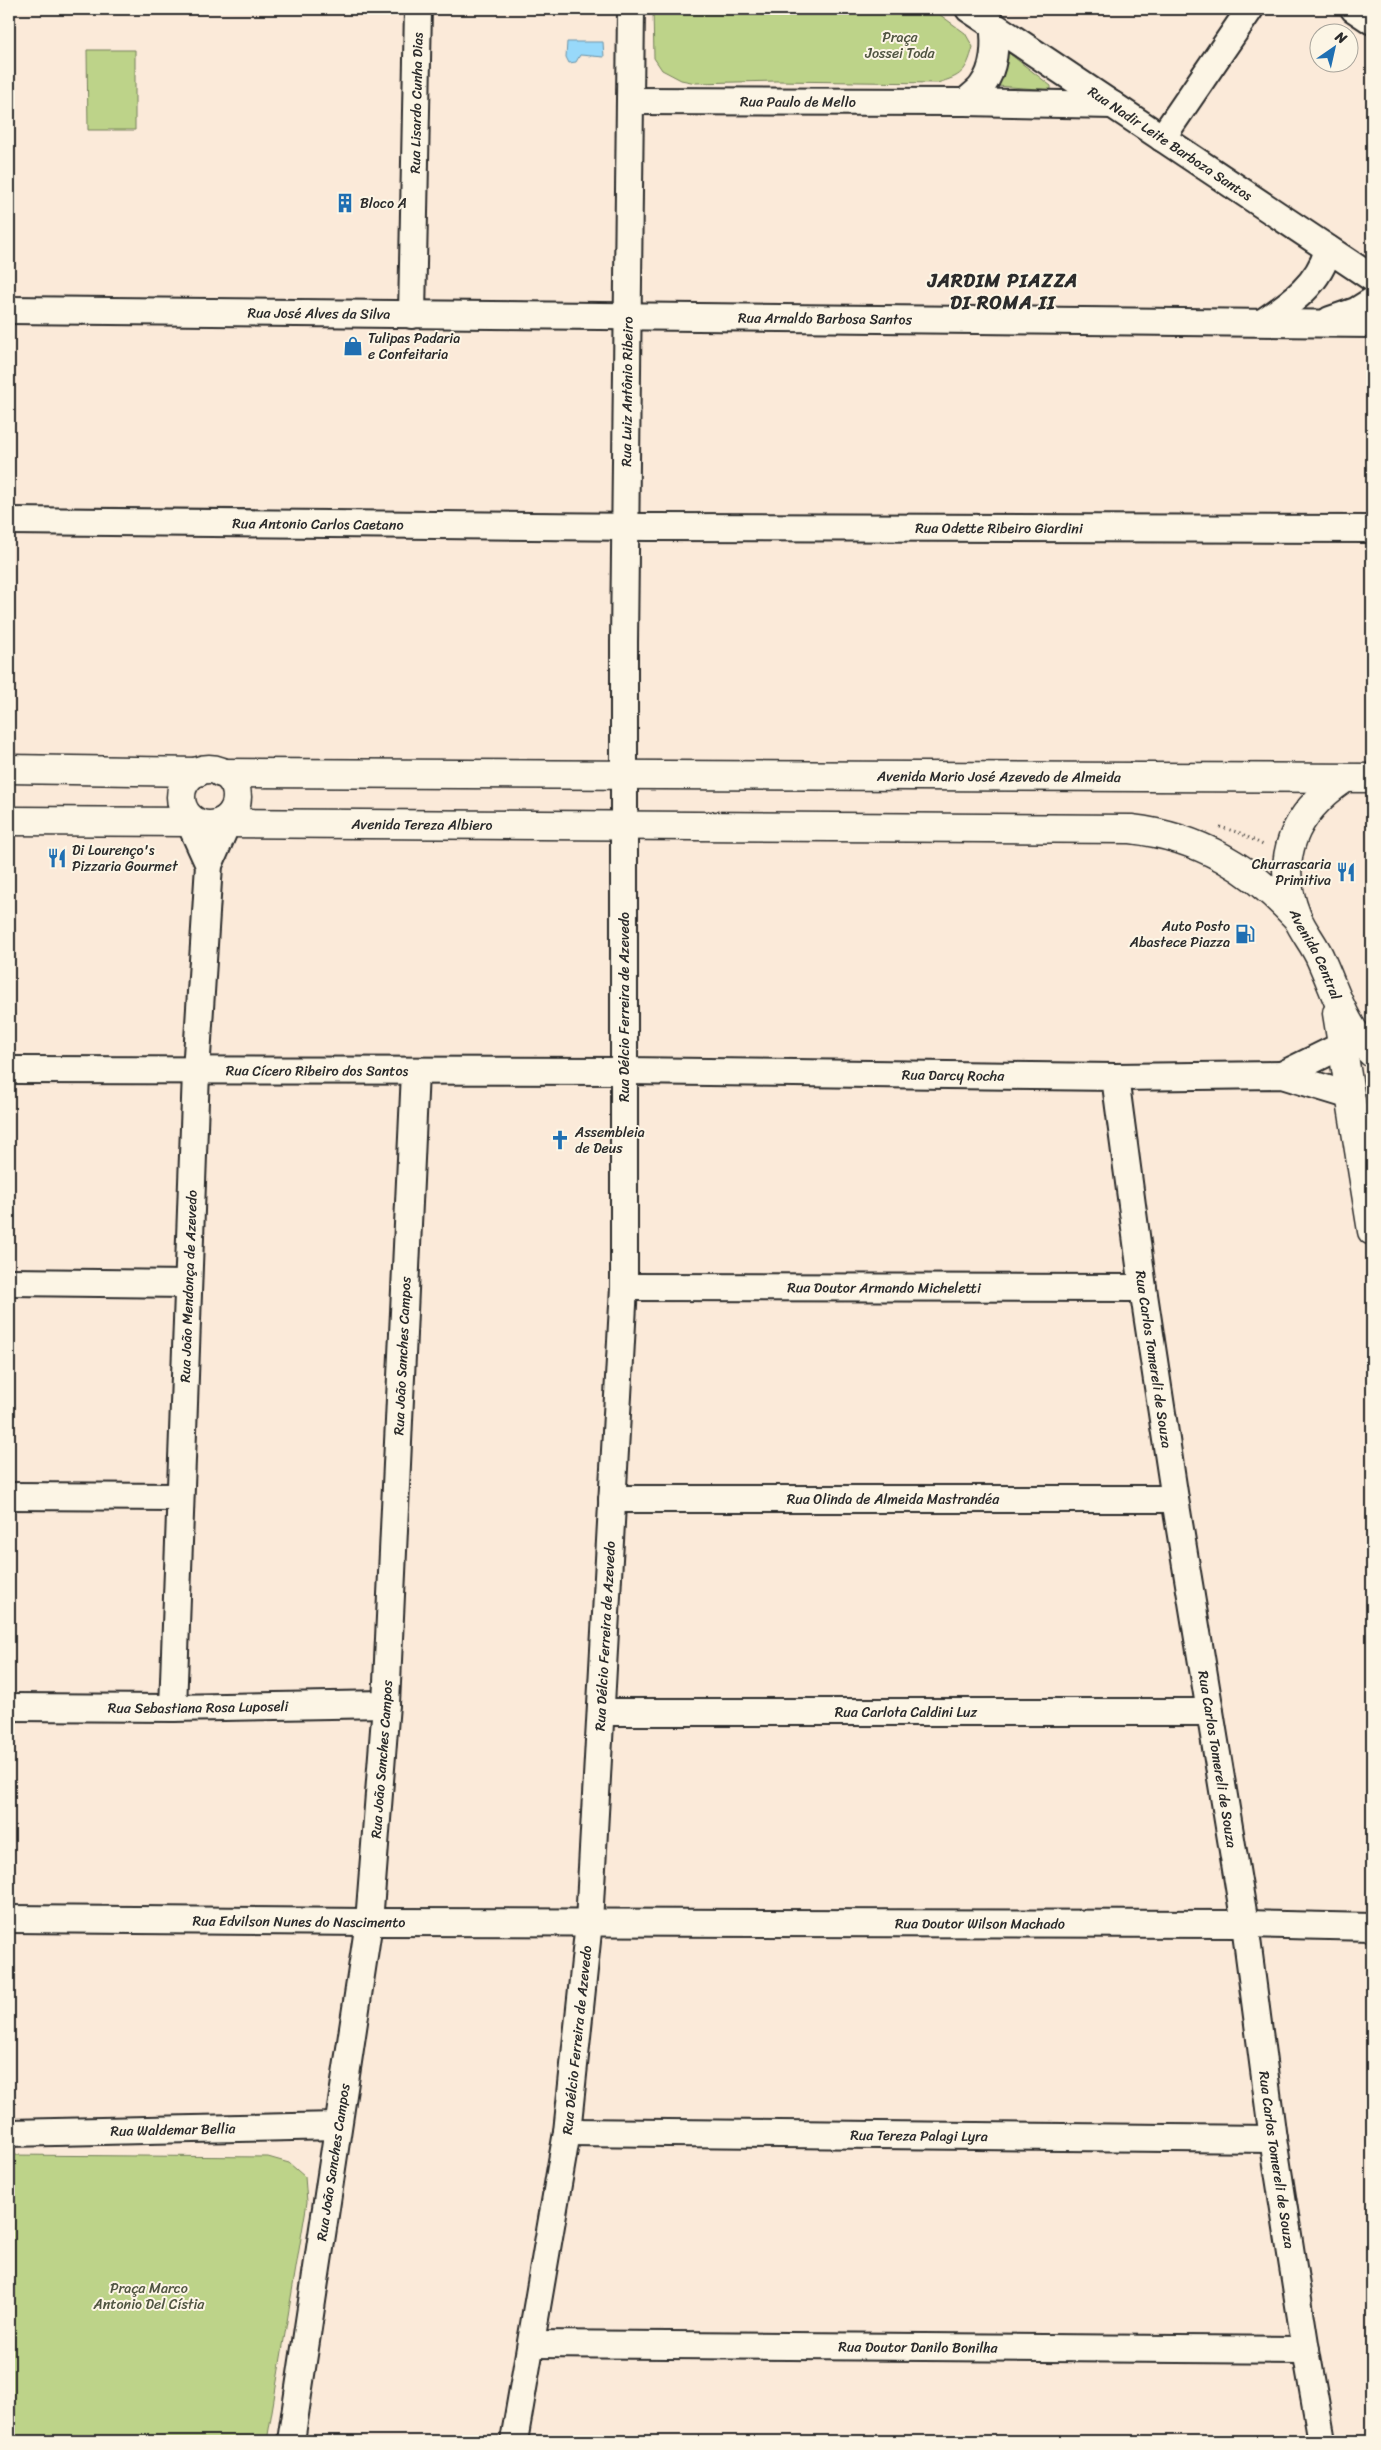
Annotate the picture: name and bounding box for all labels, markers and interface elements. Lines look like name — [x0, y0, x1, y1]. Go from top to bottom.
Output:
north arrow — [1308, 22, 1358, 72]
text: N — [1329, 24, 1352, 51]
park label: Praça Jossei Toda — [864, 25, 936, 66]
street label: Rua Lisardo Cunha Dias — [403, 32, 431, 174]
street label: Rua Nadir Leite Barboza Santos — [1082, 80, 1258, 208]
street label: Rua Paulo de Mello — [740, 89, 856, 115]
place label: Bloco A — [360, 191, 407, 216]
building icon: Bloco A — [334, 192, 356, 214]
district label: JARDIM PIAZZA DI ROMA II — [927, 264, 1078, 319]
street label: Rua José Alves da Silva — [247, 300, 390, 327]
street label: Rua Arnaldo Barbosa Santos — [738, 305, 913, 332]
street label: Rua Luiz Antônio Ribeiro — [614, 316, 641, 467]
place label: Tulipas Padaria e Confeitaria — [368, 326, 460, 367]
shop icon: Tulipas Padaria e Confeitaria — [342, 335, 364, 357]
street label: Rua Antonio Carlos Caetano — [232, 511, 404, 538]
street label: Rua Odette Ribeiro Giardini — [915, 516, 1084, 541]
street label: Avenida Mario José Azevedo de Almeida — [876, 764, 1122, 790]
street label: Avenida Tereza Albiero — [350, 812, 493, 838]
place label: Di Lourenço's Pizzaria Gourmet — [72, 838, 179, 879]
restaurant icon: Di Lourenço's Pizzaria Gourmet — [46, 847, 68, 869]
place label: Churrascaria Primitiva — [1252, 852, 1332, 893]
restaurant icon: Churrascaria Primitiva — [1335, 861, 1357, 883]
street label: Avenida Central — [1282, 905, 1349, 1005]
street label: Rua Délcio Ferreira de Azevedo — [612, 912, 637, 1102]
place label: Auto Posto Abastece Piazza — [1129, 914, 1230, 955]
fuel station icon: Auto Posto Abastece Piazza — [1234, 923, 1256, 945]
street label: Rua Cícero Ribeiro dos Santos — [226, 1058, 409, 1084]
street label: Rua Darcy Rocha — [902, 1062, 1005, 1089]
place label: Assembleia de Deus — [574, 1120, 645, 1161]
church icon: Assembleia de Deus — [549, 1129, 571, 1151]
street label: Rua João Mendonça de Azevedo — [173, 1190, 205, 1383]
street label: Rua Carlos Tomereli de Souza — [1128, 1269, 1179, 1450]
street label: Rua João Sanches Campos — [386, 1275, 419, 1436]
street label: Rua Doutor Armando Micheletti — [787, 1275, 982, 1301]
street label: Rua Olinda de Almeida Mastrandéa — [787, 1487, 1000, 1512]
street label: Rua Délcio Ferreira de Azevedo — [588, 1540, 623, 1732]
street label: Rua Carlos Tomereli de Souza — [1190, 1669, 1244, 1850]
street label: Rua João Sanches Campos — [364, 1679, 400, 1839]
street label: Rua Sebastiana Rosa Luposeli — [108, 1694, 290, 1721]
street label: Rua Carlota Caldini Luz — [835, 1700, 978, 1725]
street label: Rua Edvilson Nunes do Nascimento — [192, 1909, 406, 1935]
street label: Rua Doutor Wilson Machado — [895, 1911, 1065, 1937]
street label: Rua Délcio Ferreira de Azevedo — [555, 1944, 599, 2136]
street label: Rua Carlos Tomereli de Souza — [1251, 2070, 1302, 2251]
street label: Rua João Sanches Campos — [309, 2081, 358, 2243]
street label: Rua Waldemar Bellia — [110, 2116, 237, 2144]
street label: Rua Tereza Palagi Lyra — [850, 2123, 988, 2149]
park label: Praça Marco Antonio Del Cístia — [93, 2276, 205, 2317]
street label: Rua Doutor Danilo Bonilha — [838, 2334, 999, 2361]

